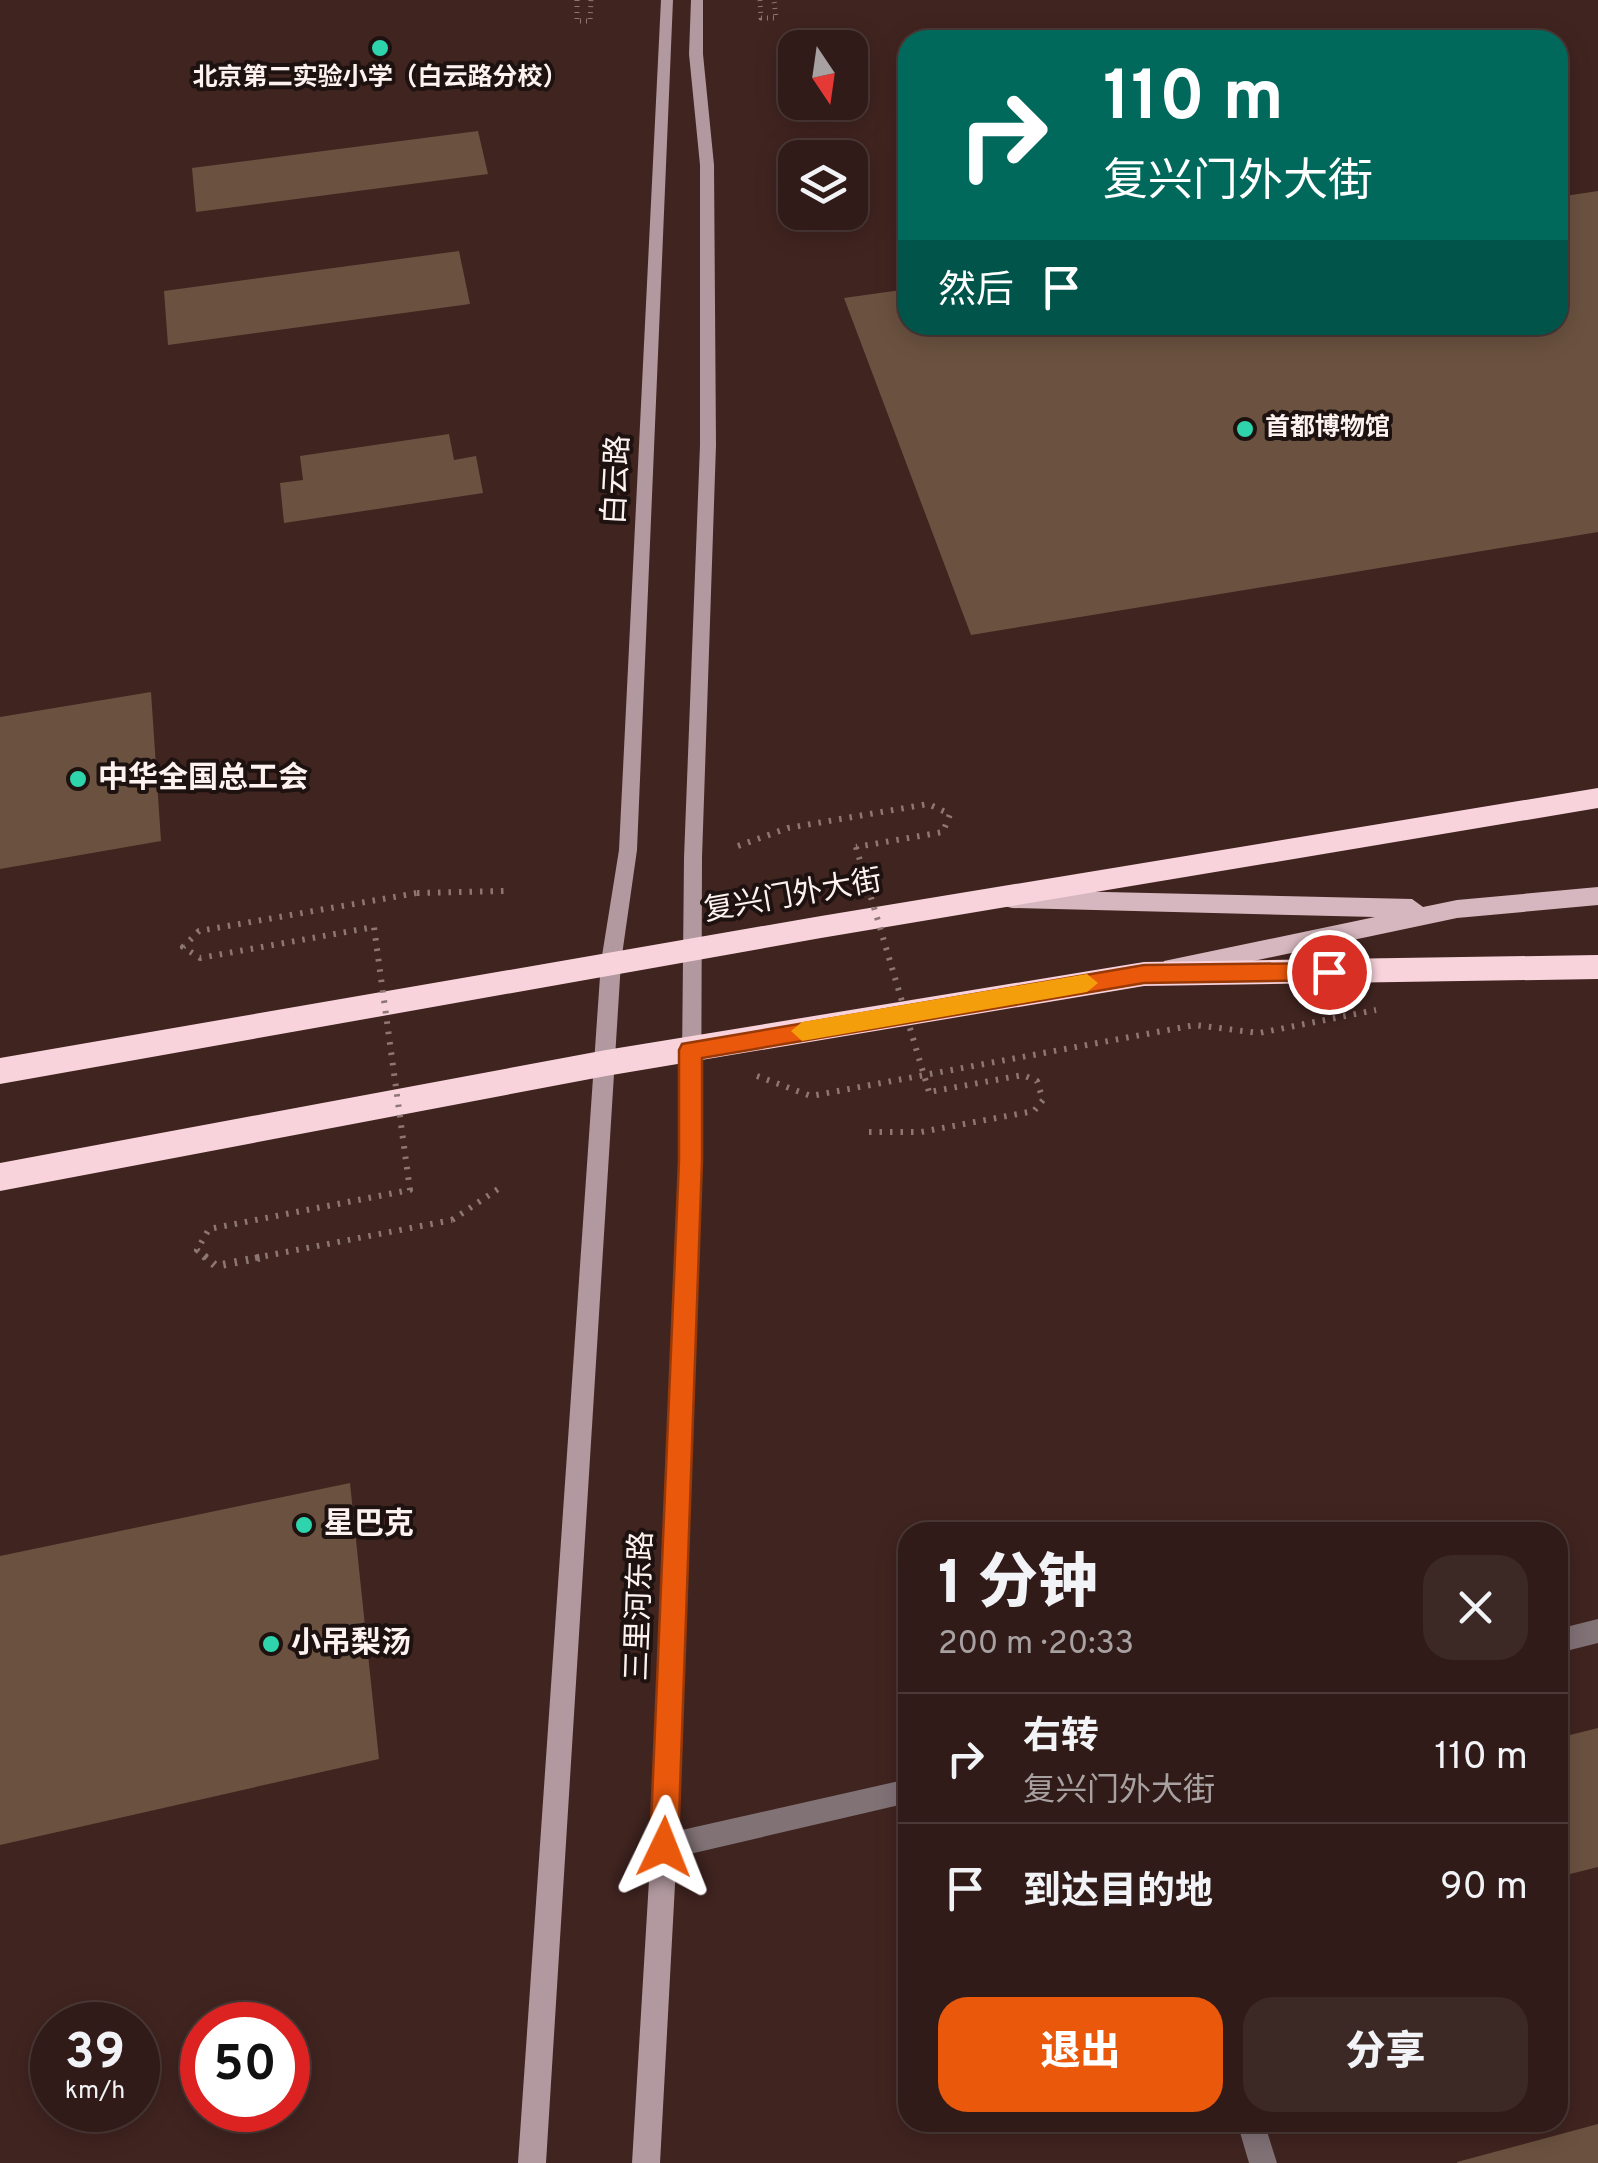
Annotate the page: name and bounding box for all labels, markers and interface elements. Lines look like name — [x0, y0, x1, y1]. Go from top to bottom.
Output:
north arrow — [778, 30, 868, 120]
map controls — [778, 30, 868, 230]
marker: 北京第二实验小学（白云路分校） — [369, 37, 391, 59]
text: 110 m — [1103, 56, 1284, 145]
place label: 北京第二实验小学（白云路分校） — [192, 63, 568, 95]
icon: right — [938, 70, 1068, 200]
button: layers — [778, 140, 868, 230]
text: 复兴门外大街 — [1103, 155, 1373, 212]
icon: arrive — [1034, 260, 1089, 315]
text: 然后 — [938, 268, 1014, 317]
place label: 首都博物馆 — [1265, 413, 1390, 445]
marker: 首都博物馆 — [1234, 418, 1256, 440]
street label: 白云路 — [597, 434, 639, 526]
place label: 中华全国总工会 — [98, 761, 308, 798]
marker: 中华全国总工会 — [67, 768, 89, 790]
street label: 复兴门外大街 — [701, 863, 885, 931]
pin — [1287, 930, 1372, 1015]
icon: arrive — [1302, 945, 1357, 1000]
place label: 星巴克 — [324, 1507, 414, 1544]
marker: 星巴克 — [293, 1514, 315, 1536]
street label: 三里河东路 — [620, 1530, 662, 1682]
text: 1 分钟 — [938, 1549, 1098, 1625]
button: close — [1423, 1555, 1528, 1660]
text: 200 m · 20:33 — [938, 1625, 1134, 1665]
place label: 小吊梨汤 — [291, 1626, 411, 1663]
marker: 小吊梨汤 — [260, 1633, 282, 1655]
text: 右转 — [1023, 1714, 1099, 1763]
icon: right — [938, 1731, 993, 1786]
text: 110 m — [1434, 1734, 1528, 1783]
text: 复兴门外大街 — [1023, 1772, 1215, 1812]
position arrow — [612, 1795, 716, 1899]
icon: arrive — [938, 1861, 993, 1916]
text: 90 m — [1440, 1864, 1528, 1913]
text: 到达目的地 — [1023, 1869, 1213, 1918]
button: 退出 — [938, 1997, 1223, 2112]
button: 分享 — [1243, 1997, 1528, 2112]
speed limit sign: 50 — [180, 2002, 310, 2132]
text: 39 — [65, 2023, 125, 2086]
text: km/h — [65, 2076, 125, 2108]

